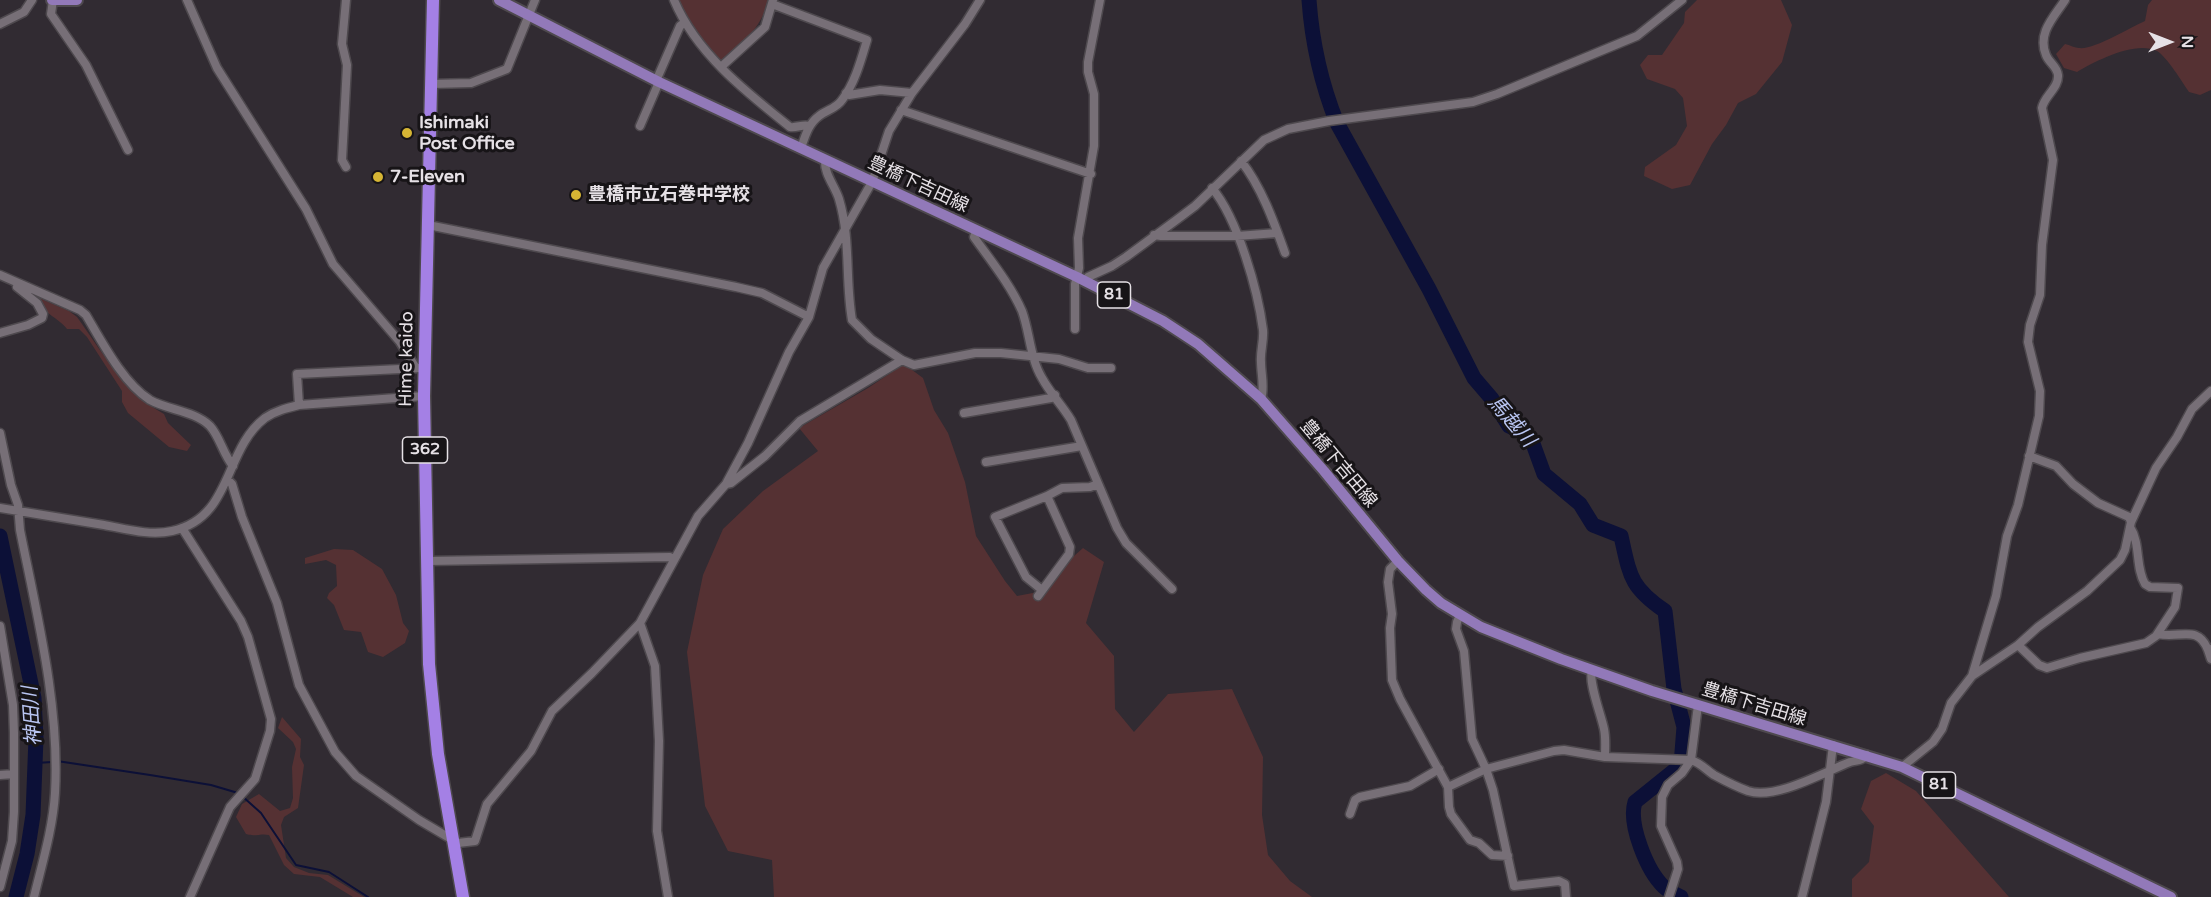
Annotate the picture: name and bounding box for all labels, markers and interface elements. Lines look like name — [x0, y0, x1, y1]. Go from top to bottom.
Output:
north arrow — [2139, 12, 2199, 72]
text: N — [2177, 36, 2197, 48]
place label: Ishimaki Post Office — [419, 112, 515, 154]
marker: Ishimaki Post Office — [400, 126, 414, 140]
street label: 豊橋下吉田線 — [864, 152, 972, 218]
place label: 7-Eleven — [390, 166, 465, 188]
marker: 7-Eleven — [371, 170, 385, 184]
place label: 豊橋市立石巻中学校 — [588, 184, 750, 206]
marker: 豊橋市立石巻中学校 — [569, 188, 583, 202]
road number: 81 — [1098, 282, 1130, 308]
street label: Hime kaido — [395, 311, 419, 407]
water label: 馬越川 — [1482, 391, 1540, 453]
street label: 豊橋下吉田線 — [1295, 416, 1381, 512]
road number: 362 — [402, 437, 448, 463]
street label: 豊橋下吉田線 — [1699, 679, 1809, 731]
water label: 神田川 — [19, 685, 47, 747]
road number: 81 — [1922, 772, 1956, 798]

